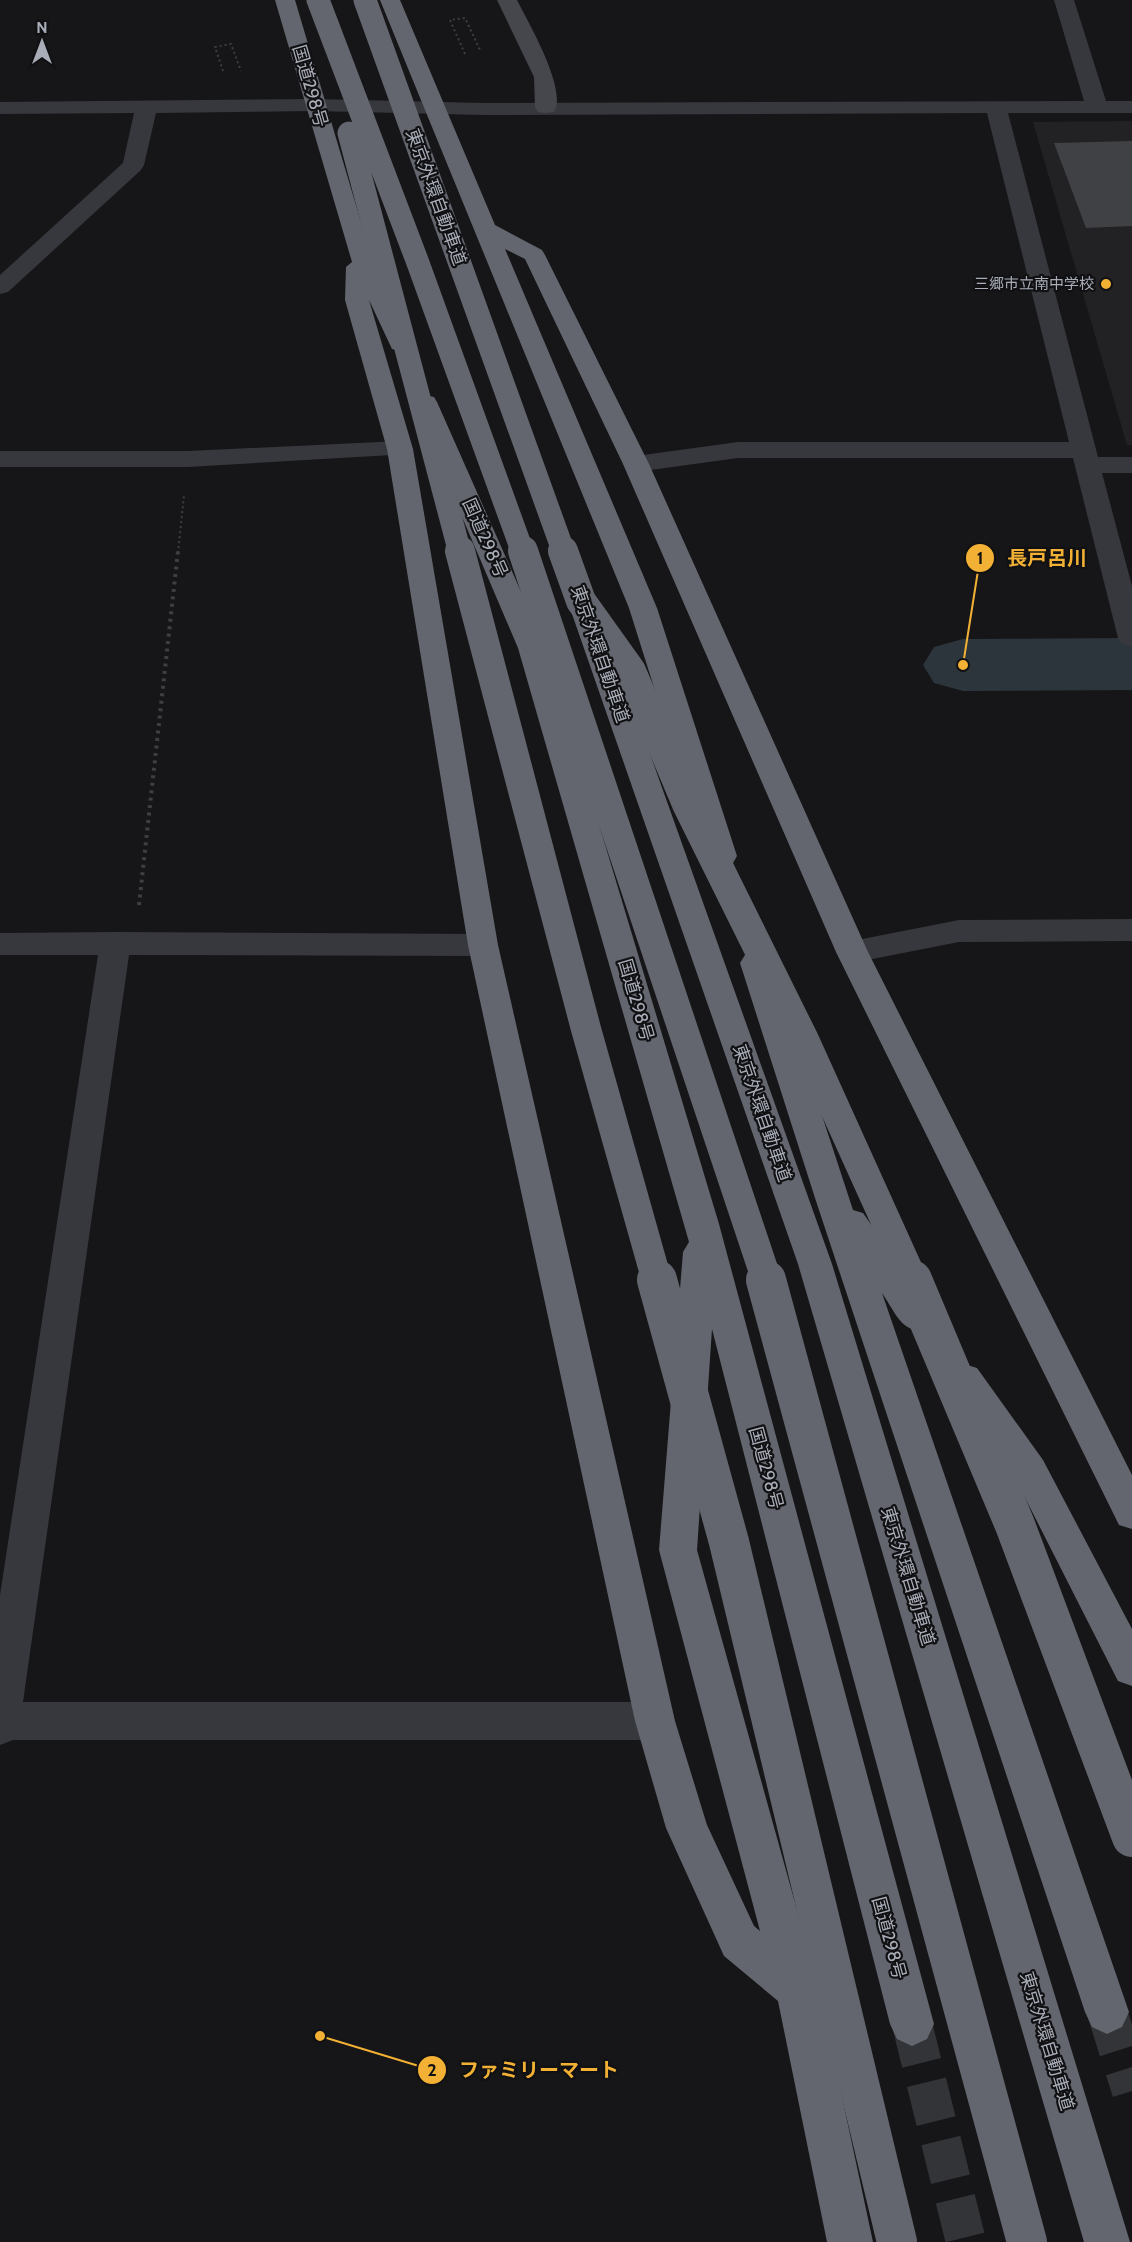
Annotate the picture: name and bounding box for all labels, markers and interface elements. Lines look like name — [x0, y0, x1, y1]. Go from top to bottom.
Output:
north arrow — [12, 12, 72, 72]
text: N — [36, 18, 48, 37]
street label: 国道298号 — [288, 42, 332, 130]
street label: 東京外環自動車道 — [401, 126, 471, 268]
place label: 三郷市立南中学校 — [974, 275, 1094, 293]
marker: 三郷市立南中学校 — [1099, 277, 1113, 291]
street label: 国道298号 — [458, 495, 512, 581]
callout: 長戸呂川 — [965, 539, 1099, 577]
text: 長戸呂川 — [1007, 546, 1087, 570]
text: 1 — [977, 547, 983, 569]
street label: 東京外環自動車道 — [566, 582, 634, 726]
street label: 国道298号 — [614, 956, 658, 1044]
street label: 東京外環自動車道 — [728, 1041, 796, 1185]
street label: 国道298号 — [744, 1424, 788, 1512]
street label: 東京外環自動車道 — [876, 1504, 940, 1648]
street label: 国道298号 — [867, 1894, 911, 1982]
street label: 東京外環自動車道 — [1015, 1969, 1079, 2113]
callout: ファミリーマート — [417, 2051, 631, 2089]
text: ファミリーマート — [459, 2058, 619, 2082]
text: 2 — [427, 2059, 437, 2081]

